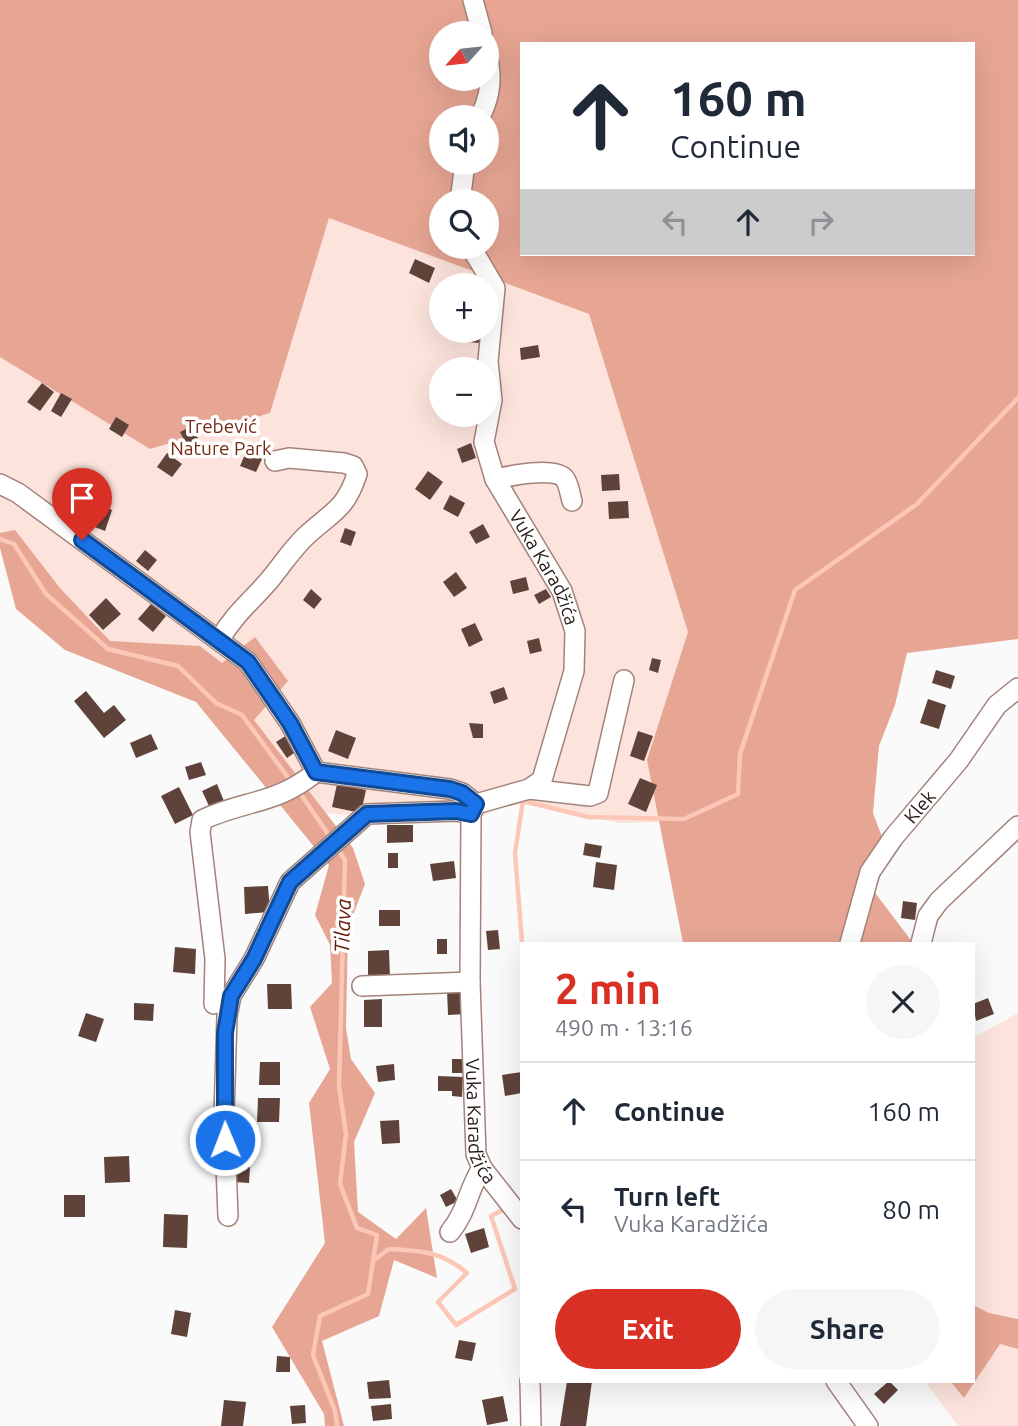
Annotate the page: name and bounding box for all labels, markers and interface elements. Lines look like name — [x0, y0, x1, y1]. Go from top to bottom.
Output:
north arrow — [429, 21, 499, 91]
map controls — [429, 21, 499, 427]
icon: ahead — [555, 70, 646, 161]
text: 160 m — [670, 70, 807, 125]
button: sound — [429, 105, 499, 175]
text: Continue — [670, 128, 801, 164]
button: search — [429, 189, 499, 259]
icon: left — [656, 203, 694, 241]
icon: ahead — [729, 203, 767, 241]
icon: right — [802, 203, 840, 241]
button: + — [429, 273, 499, 343]
button: − — [429, 357, 499, 427]
park label: Trebević Nature Park — [170, 415, 272, 459]
pin — [52, 468, 112, 540]
icon: arrive — [63, 479, 101, 517]
street label: Vuka Karadžića — [505, 506, 583, 628]
street label: Klek — [899, 785, 940, 828]
water label: Tilava — [329, 898, 355, 954]
text: 2 min — [555, 965, 661, 1012]
button: close — [866, 965, 940, 1039]
text: 490 m · 13:16 — [555, 1015, 693, 1040]
street label: Vuka Karadžića — [462, 1058, 501, 1188]
icon: ahead — [555, 1092, 593, 1130]
text: Continue — [614, 1097, 725, 1126]
text: 160 m — [868, 1097, 940, 1126]
position arrow — [188, 1103, 262, 1177]
text: Turn left — [614, 1182, 720, 1211]
icon: left — [555, 1190, 593, 1228]
text: 80 m — [882, 1195, 940, 1224]
text: Vuka Karadžića — [614, 1211, 769, 1236]
button: Exit — [555, 1289, 741, 1369]
button: Share — [755, 1289, 940, 1369]

